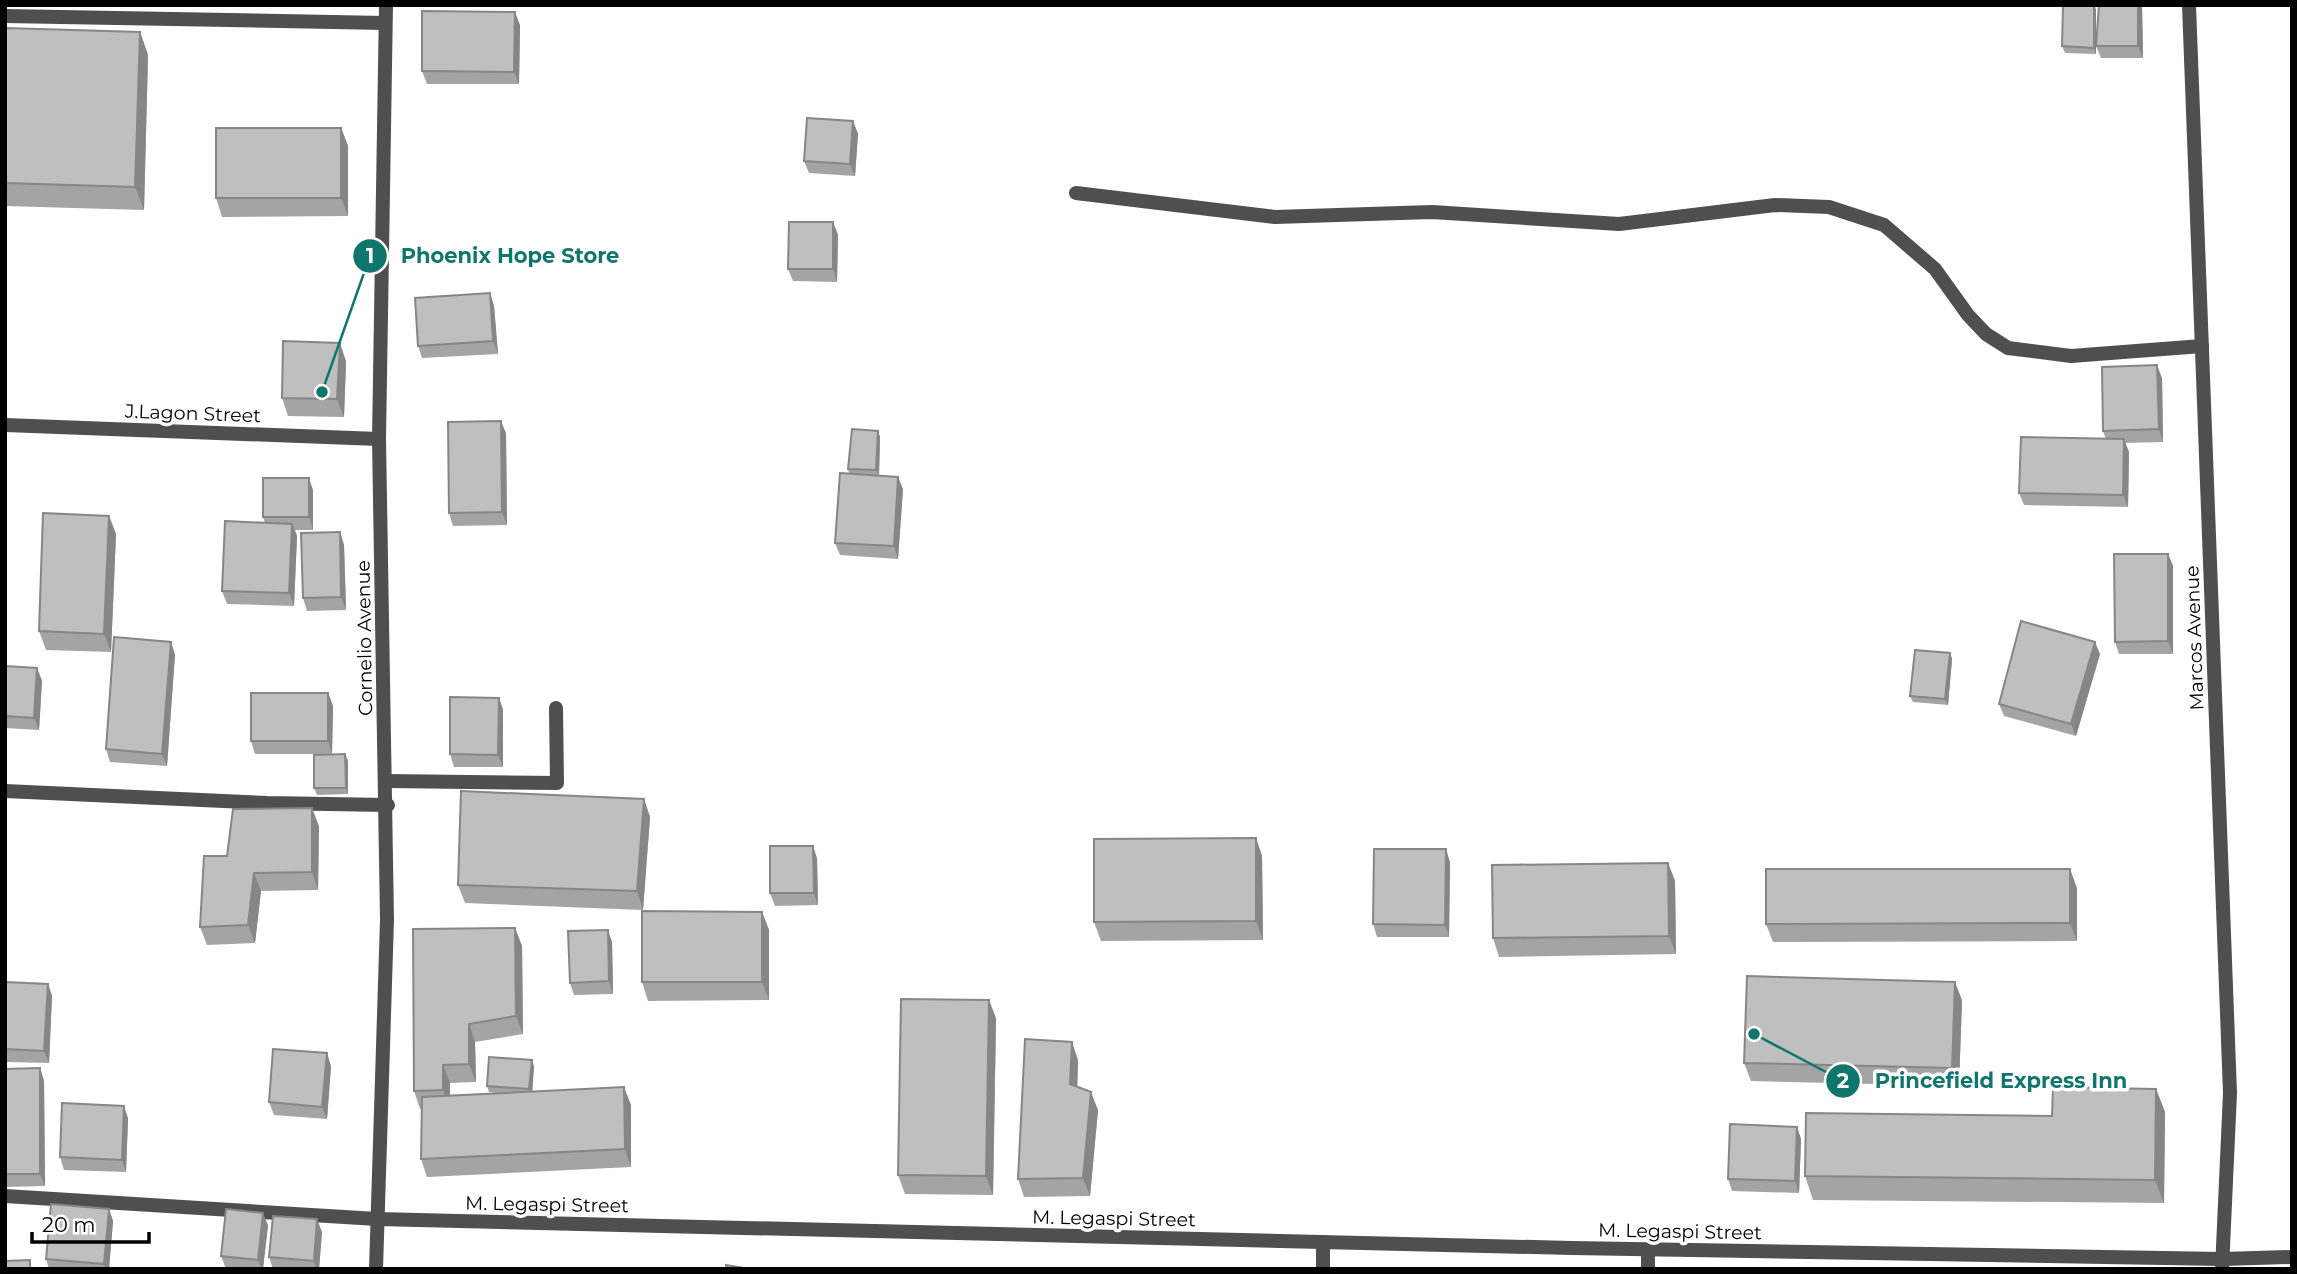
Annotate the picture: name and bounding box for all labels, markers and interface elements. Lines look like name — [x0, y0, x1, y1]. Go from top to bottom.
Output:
callout: Phoenix Hope Store — [352, 235, 634, 277]
text: 1 — [366, 243, 374, 268]
text: Phoenix Hope Store — [401, 243, 619, 268]
street label: J.Lagon Street — [124, 400, 262, 427]
street label: Cornelio Avenue — [352, 560, 377, 716]
street label: Marcos Avenue — [2180, 565, 2209, 711]
callout: Princefield Express Inn — [1826, 1060, 2141, 1102]
text: 2 — [1837, 1068, 1849, 1093]
text: Princefield Express Inn — [1875, 1068, 2127, 1093]
street label: M. Legaspi Street — [465, 1192, 629, 1217]
scale bar — [32, 1200, 149, 1244]
street label: M. Legaspi Street — [1032, 1206, 1196, 1231]
text: 20 m — [42, 1212, 96, 1237]
street label: M. Legaspi Street — [1598, 1219, 1762, 1244]

